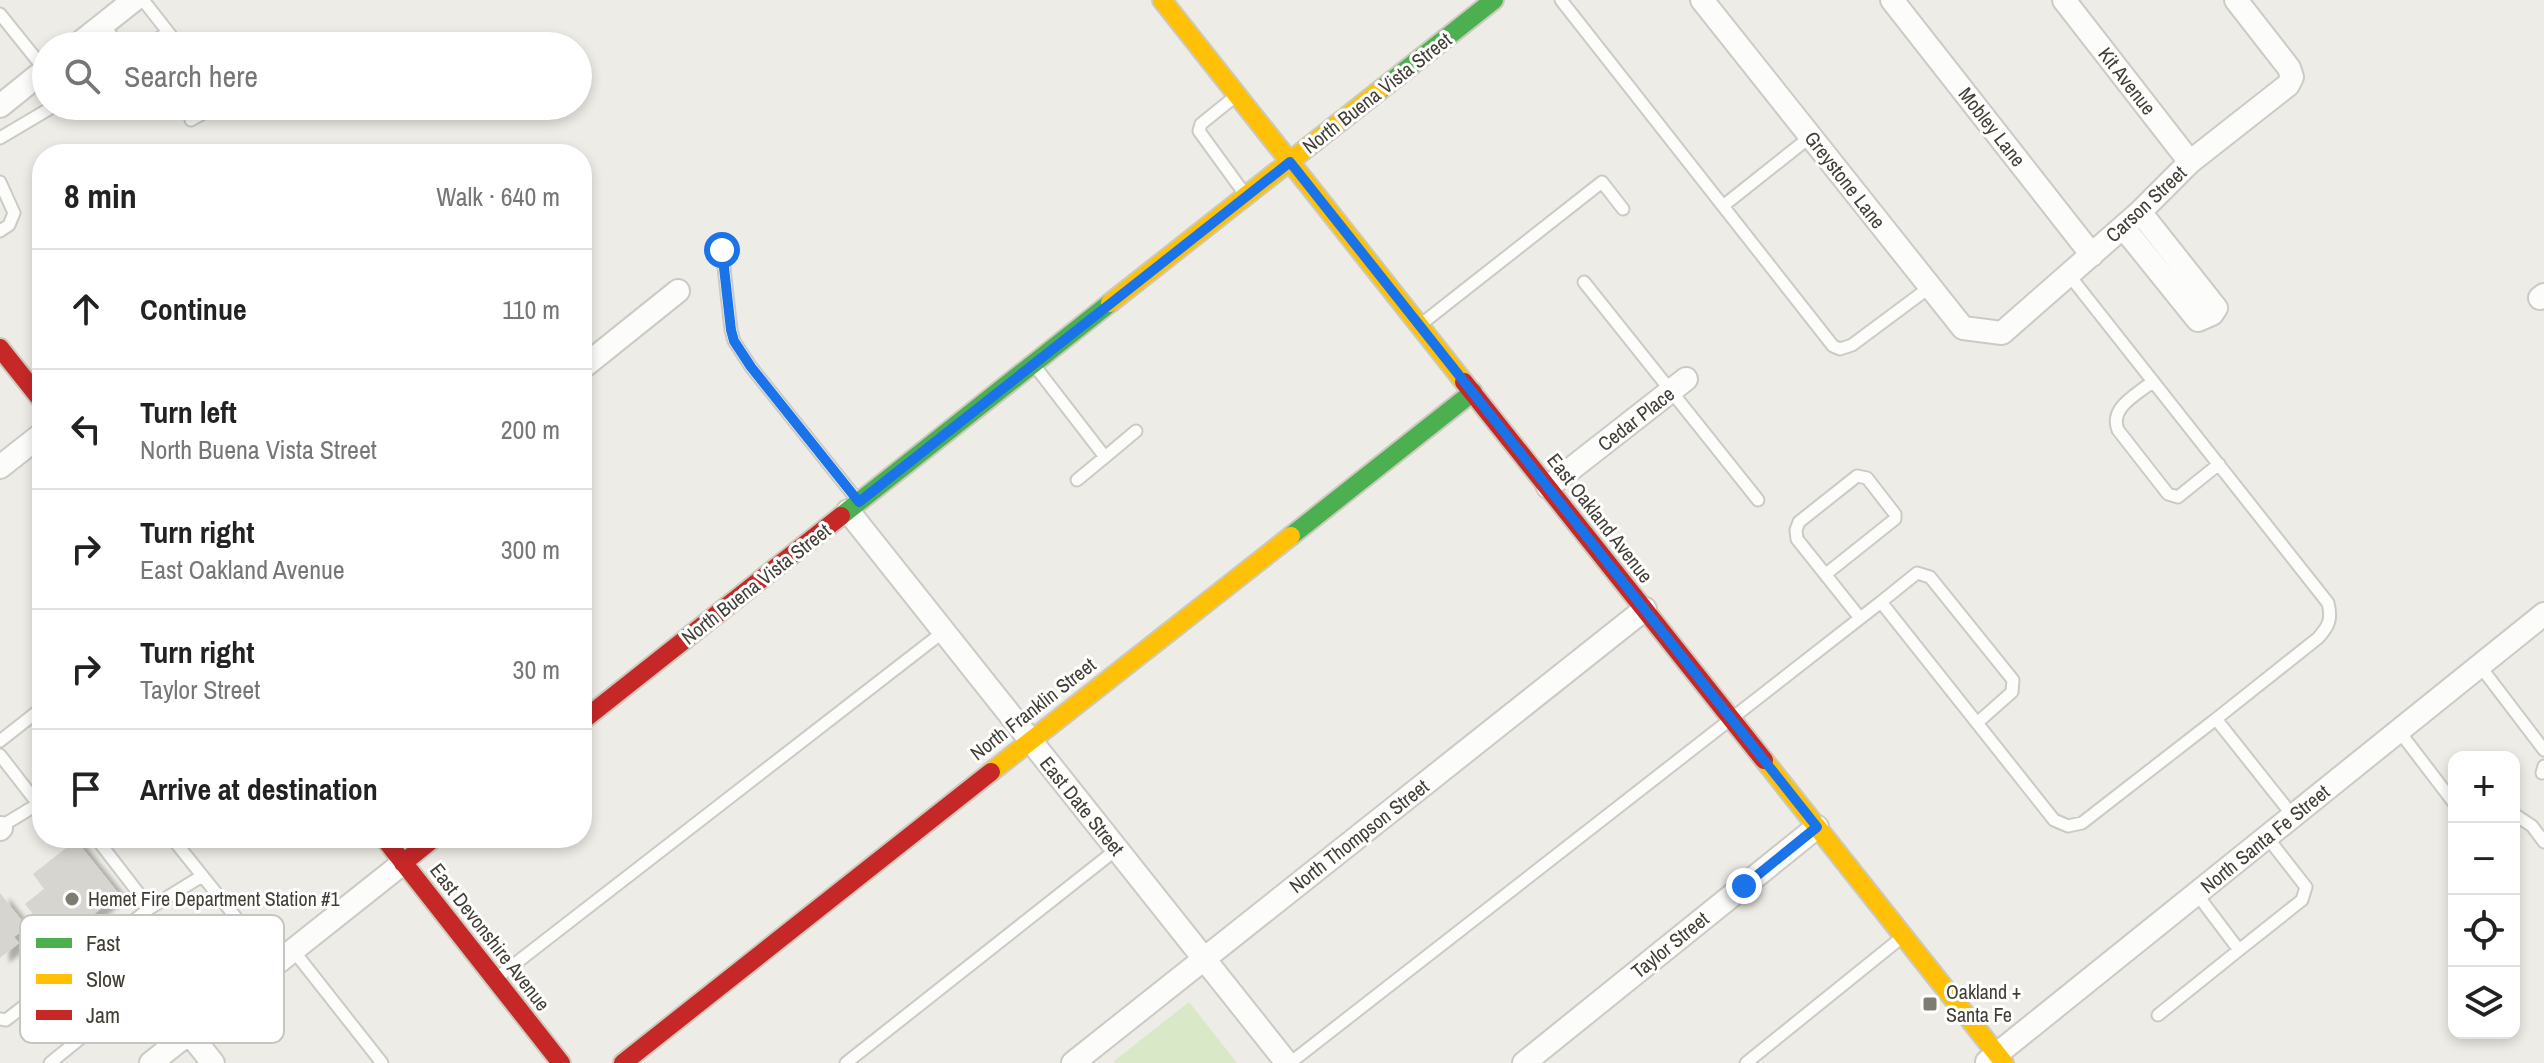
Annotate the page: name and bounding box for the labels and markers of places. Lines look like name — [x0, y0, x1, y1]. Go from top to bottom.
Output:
place label: Hemet Fire Department Station #1 — [88, 885, 340, 912]
marker: Hemet Fire Department Station #1 — [63, 890, 81, 908]
place label: Oakland + Santa Fe — [1946, 978, 2021, 1028]
marker: Oakland + Santa Fe — [1921, 995, 1939, 1013]

